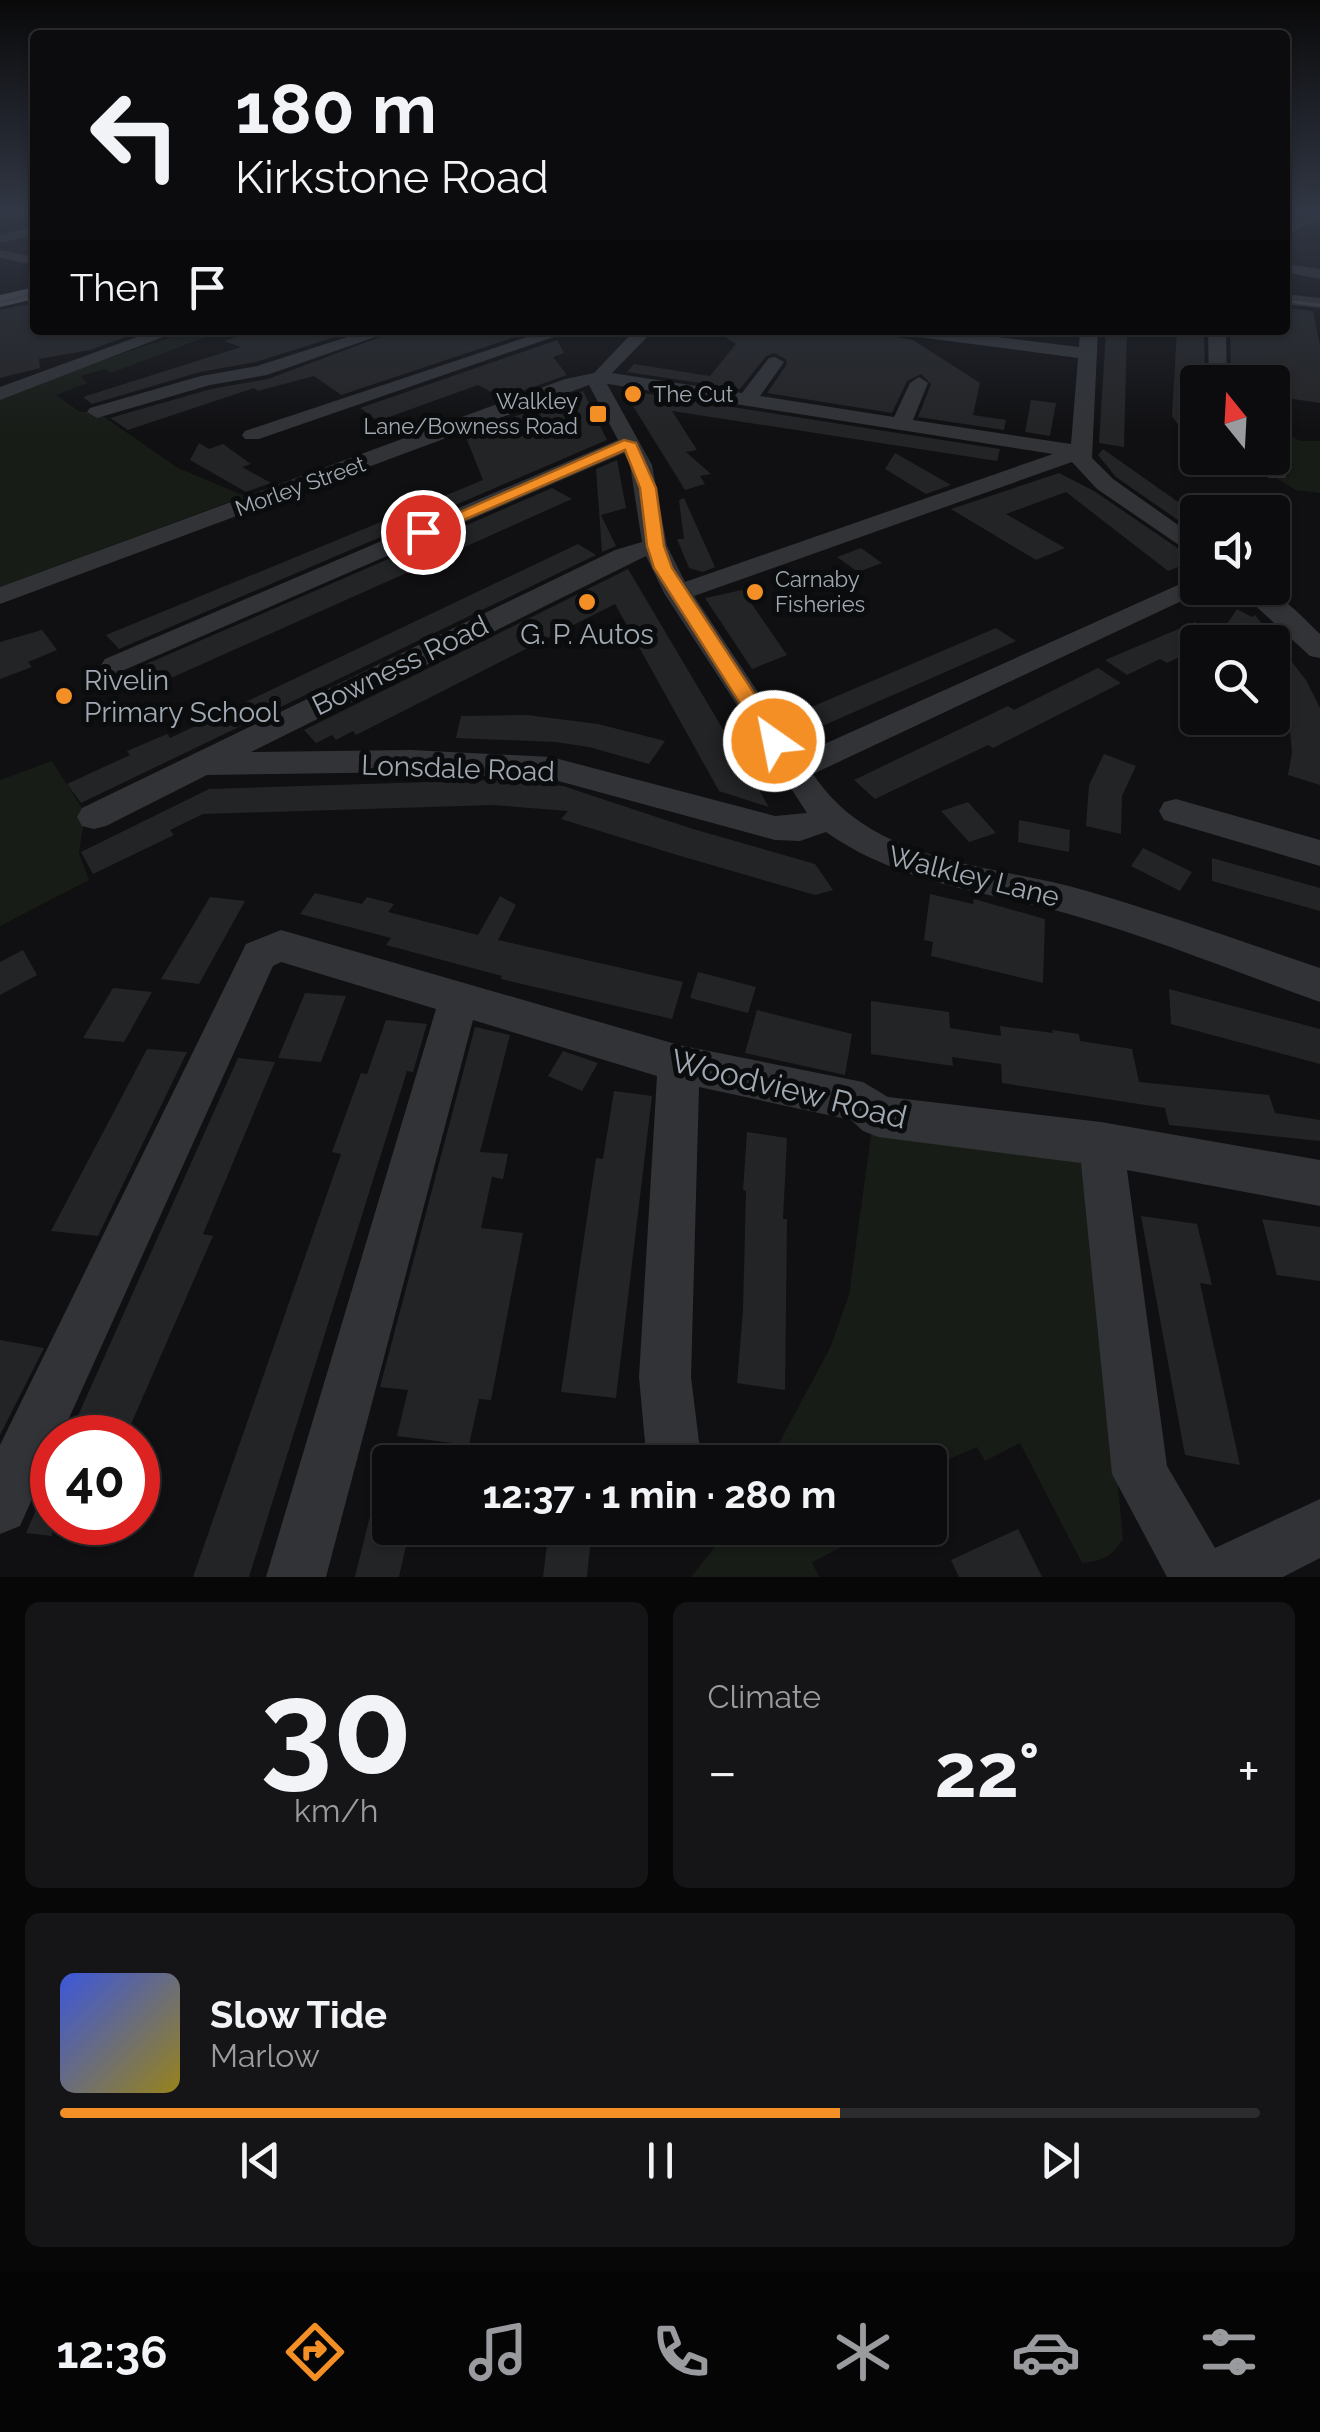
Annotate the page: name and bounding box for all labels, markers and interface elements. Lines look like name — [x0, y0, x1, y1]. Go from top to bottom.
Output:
text: 180 m — [235, 67, 437, 149]
icon: left — [70, 70, 200, 200]
text: Kirkstone Road — [235, 151, 549, 204]
icon: arrive — [180, 260, 235, 315]
text: Then — [70, 265, 160, 310]
north arrow — [1180, 365, 1290, 475]
map controls — [1180, 365, 1290, 735]
place label: The Cut — [653, 381, 734, 407]
marker: The Cut — [622, 383, 644, 405]
place label: Walkley Lane/Bowness Road — [364, 388, 578, 439]
marker: Walkley Lane/Bowness Road — [587, 403, 609, 425]
street label: Morley Street — [231, 450, 369, 522]
pin — [381, 490, 466, 575]
button: sound — [1180, 495, 1290, 605]
icon: arrive — [396, 505, 451, 560]
place label: Carnaby Fisheries — [775, 566, 865, 617]
marker: Carnaby Fisheries — [744, 581, 766, 603]
marker: G. P. Autos — [576, 591, 598, 613]
street label: Bowness Road — [307, 609, 494, 722]
place label: G. P. Autos — [520, 618, 654, 651]
button: search — [1180, 625, 1290, 735]
place label: Rivelin Primary School — [84, 664, 280, 729]
marker: Rivelin Primary School — [53, 685, 75, 707]
position arrow — [722, 689, 826, 793]
street label: Lonsdale Road — [361, 749, 555, 788]
street label: Walkley Lane — [885, 839, 1063, 914]
street label: Woodview Road — [667, 1041, 911, 1136]
speed limit sign: 40 — [30, 1415, 160, 1545]
text: 12:37 · 1 min · 280 m — [483, 1472, 836, 1517]
text: 30 — [260, 1651, 412, 1803]
text: Climate — [708, 1678, 821, 1715]
text: 22° — [934, 1726, 1040, 1815]
text: − — [708, 1739, 737, 1804]
text: + — [1237, 1739, 1260, 1804]
text: km/h — [294, 1792, 378, 1829]
text: Slow Tide — [210, 1992, 387, 2037]
text: Marlow — [210, 2037, 320, 2074]
icon: previous — [233, 2133, 288, 2188]
icon: pause — [633, 2133, 688, 2188]
icon: next — [1033, 2133, 1088, 2188]
icon: directions — [280, 2317, 350, 2387]
icon: music — [463, 2317, 533, 2387]
icon: phone — [646, 2317, 716, 2387]
icon: climate — [828, 2317, 898, 2387]
icon: car — [1011, 2317, 1081, 2387]
icon: filters — [1194, 2317, 1264, 2387]
text: 12:36 — [56, 2326, 168, 2379]

